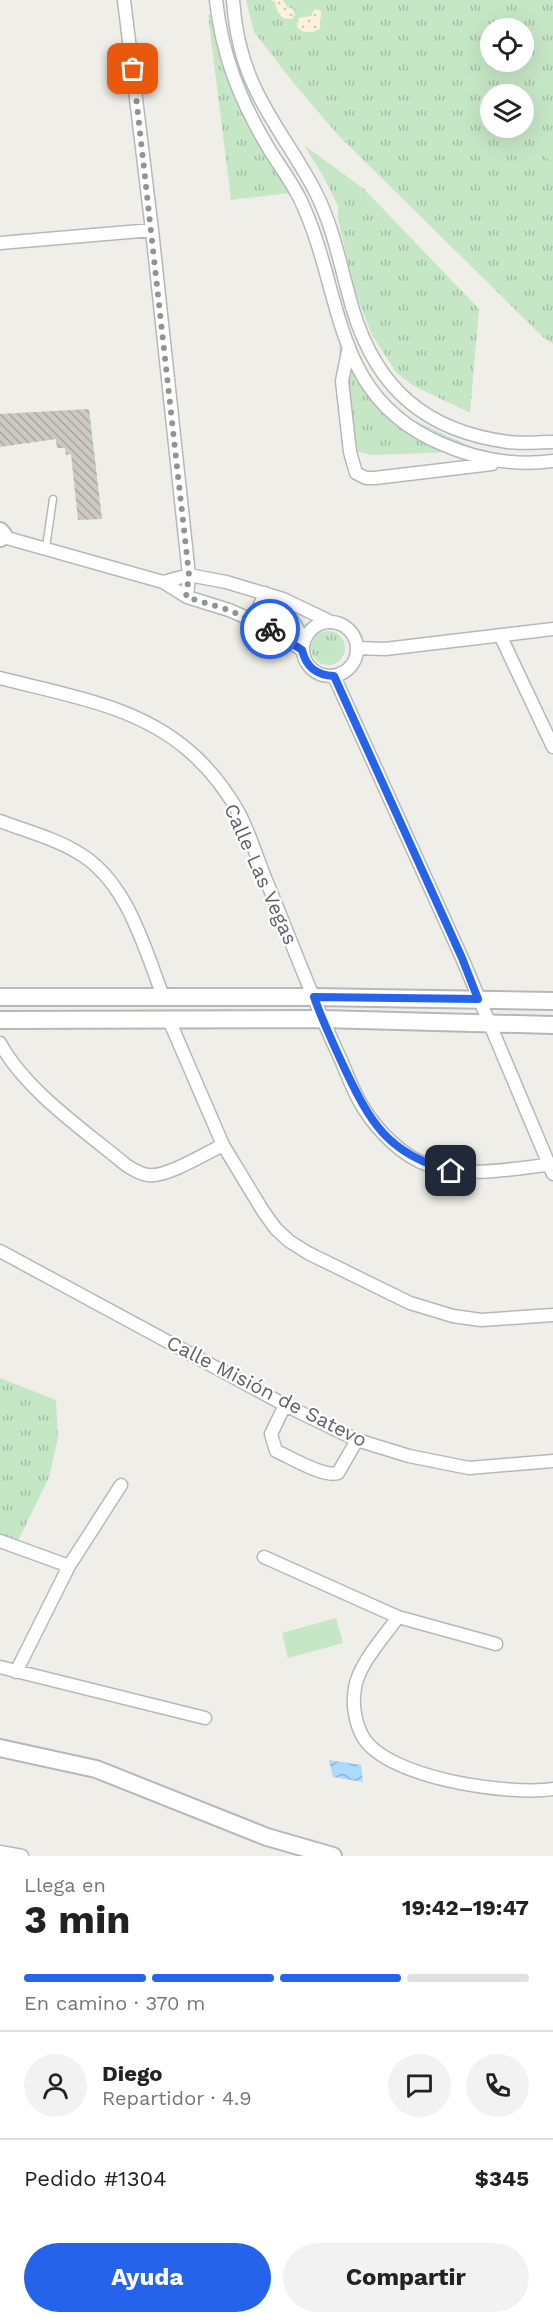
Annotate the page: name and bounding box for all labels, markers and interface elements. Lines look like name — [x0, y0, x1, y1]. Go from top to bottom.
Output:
map controls — [480, 18, 534, 138]
button: locate — [480, 18, 534, 72]
pin — [107, 43, 158, 94]
icon: bag — [116, 52, 149, 85]
button: layers — [480, 84, 534, 138]
courier — [240, 599, 300, 659]
icon: bike — [254, 613, 287, 646]
street label: Calle Las Vegas — [219, 800, 303, 948]
pin — [425, 1145, 476, 1196]
icon: home — [434, 1154, 467, 1187]
street label: Calle Misión de Satevo — [163, 1330, 371, 1452]
text: Llega en — [24, 1873, 106, 1897]
text: 19:42–19:47 — [402, 1895, 529, 1920]
text: 3 min — [24, 1897, 131, 1942]
text: En camino · 370 m — [24, 1991, 205, 2015]
button: person — [24, 2054, 87, 2117]
button: chat — [388, 2054, 451, 2117]
button: phone — [466, 2054, 529, 2117]
text: Diego — [102, 2061, 162, 2086]
text: Repartidor · 4.9 — [102, 2086, 252, 2110]
text: Pedido #1304 — [24, 2166, 167, 2191]
text: $345 — [475, 2166, 529, 2191]
button: Ayuda — [24, 2243, 271, 2312]
button: Compartir — [283, 2243, 529, 2312]

